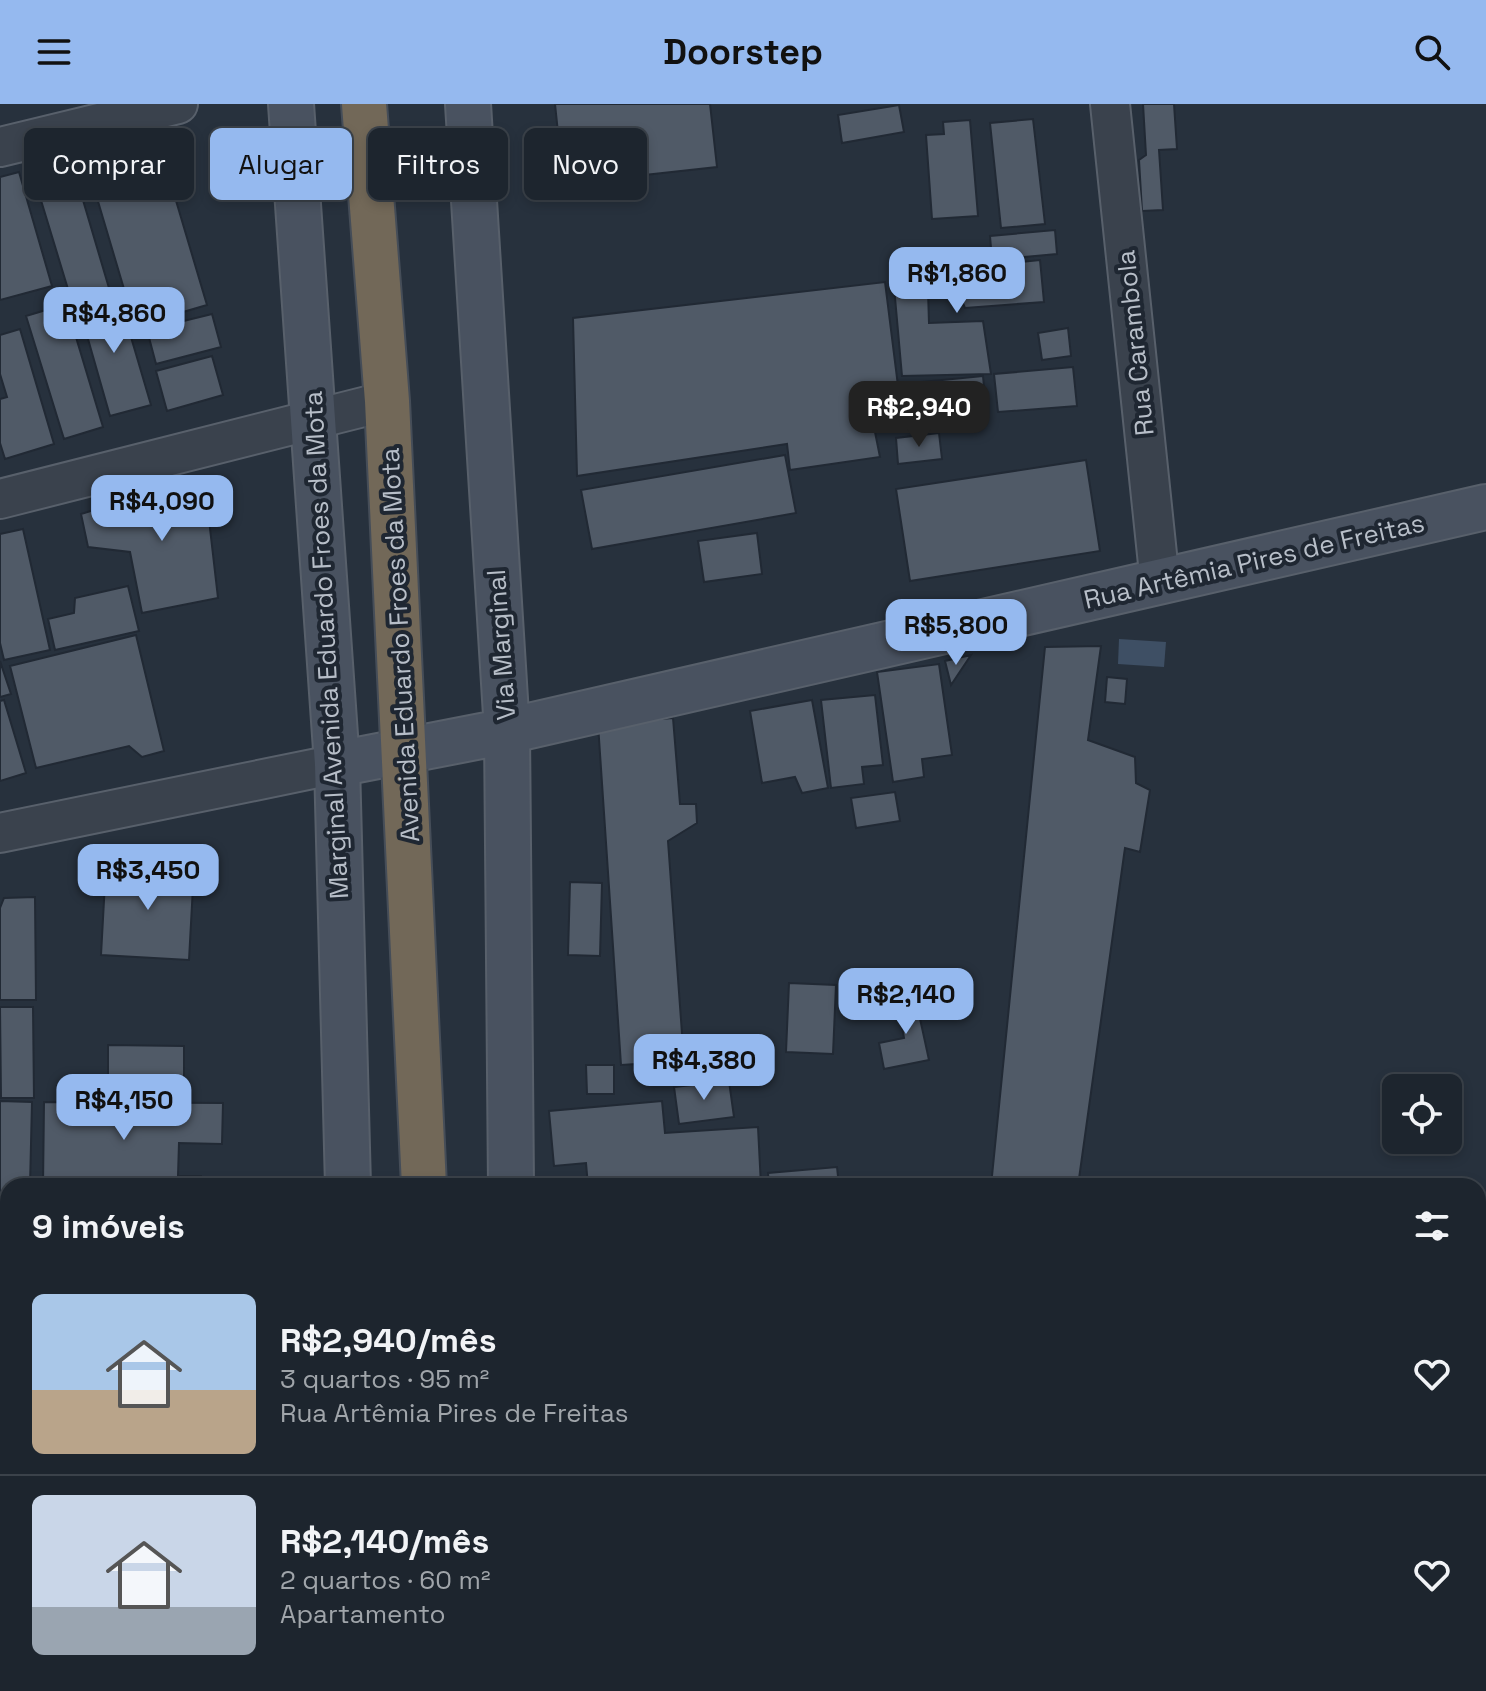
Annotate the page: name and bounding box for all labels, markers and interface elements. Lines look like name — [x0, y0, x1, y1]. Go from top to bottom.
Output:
text: Doorstep — [663, 29, 823, 75]
icon: menu — [32, 30, 76, 74]
icon: search — [1410, 30, 1454, 74]
chip: Comprar — [24, 128, 194, 200]
chip: Alugar — [210, 128, 352, 200]
chip: Filtros — [368, 128, 508, 200]
chip: Novo — [524, 128, 647, 200]
pin: R$1,860 — [883, 247, 1031, 315]
street label: Rua Carambola — [1108, 248, 1162, 437]
text: R$1,860 — [907, 256, 1007, 290]
pin: R$4,860 — [40, 287, 188, 355]
text: R$4,860 — [62, 296, 166, 330]
pin: R$2,940 — [845, 381, 993, 449]
street label: Marginal Avenida Eduardo Froes da Mota — [296, 390, 356, 900]
text: R$2,940 — [867, 390, 971, 424]
street label: Avenida Eduardo Froes da Mota — [373, 447, 427, 843]
pin: R$4,090 — [88, 475, 236, 543]
text: R$4,090 — [109, 484, 215, 518]
street label: Rua Artêmia Pires de Freitas — [1080, 505, 1428, 617]
street label: Via Marginal — [479, 568, 523, 722]
pin: R$5,800 — [882, 599, 1030, 667]
text: R$5,800 — [904, 608, 1008, 642]
pin: R$3,450 — [74, 844, 222, 912]
text: R$3,450 — [96, 853, 200, 887]
pin: R$2,140 — [832, 968, 980, 1036]
text: R$2,140 — [856, 977, 956, 1011]
pin: R$4,380 — [630, 1034, 778, 1102]
text: R$4,380 — [652, 1043, 756, 1077]
pin: R$4,150 — [50, 1074, 198, 1142]
map controls — [1382, 1074, 1462, 1154]
button: locate — [1382, 1074, 1462, 1154]
text: R$4,150 — [74, 1083, 174, 1117]
icon: filters — [1410, 1204, 1454, 1248]
text: 9 imóveis — [32, 1205, 185, 1248]
text: R$2,940/mês — [280, 1319, 497, 1362]
icon: home — [96, 1326, 192, 1422]
icon: heart — [1410, 1352, 1454, 1396]
text: 3 quartos · 95 m² — [280, 1362, 489, 1396]
text: Rua Artêmia Pires de Freitas — [280, 1396, 629, 1430]
text: R$2,140/mês — [280, 1520, 489, 1563]
icon: home — [96, 1527, 192, 1623]
icon: heart — [1410, 1553, 1454, 1597]
text: 2 quartos · 60 m² — [280, 1563, 490, 1597]
text: Apartamento — [280, 1597, 446, 1631]

